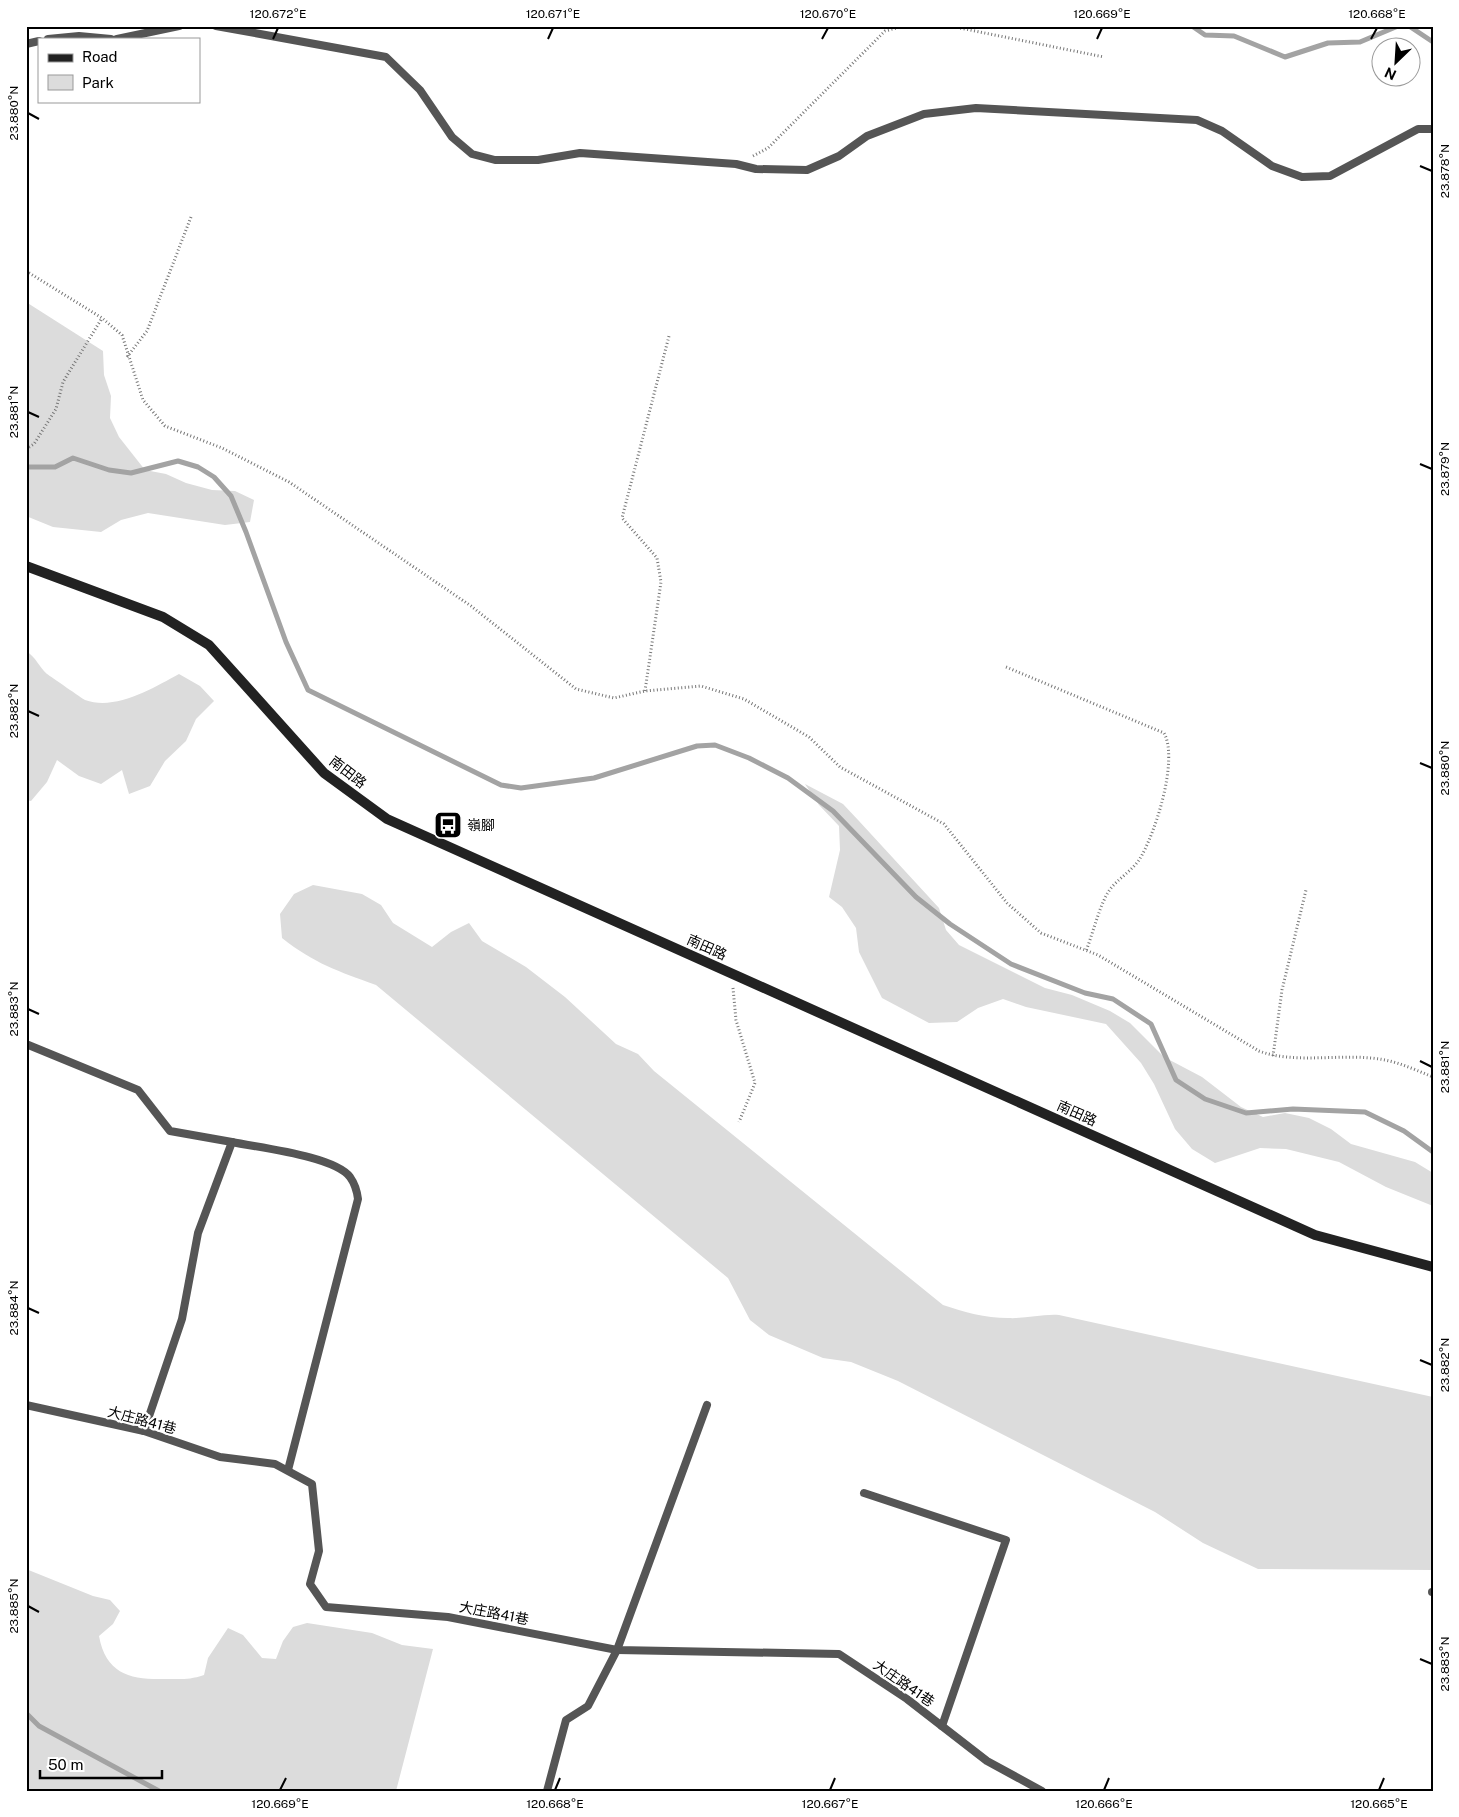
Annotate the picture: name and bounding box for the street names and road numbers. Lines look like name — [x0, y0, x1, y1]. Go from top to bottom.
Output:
street label: 南田路 — [327, 753, 369, 791]
street label: 南田路 — [685, 931, 729, 963]
street label: 南田路 — [1055, 1097, 1099, 1129]
street label: 大庄路41巷 — [106, 1403, 178, 1437]
street label: 大庄路41巷 — [458, 1598, 530, 1628]
street label: 大庄路41巷 — [871, 1656, 937, 1710]

